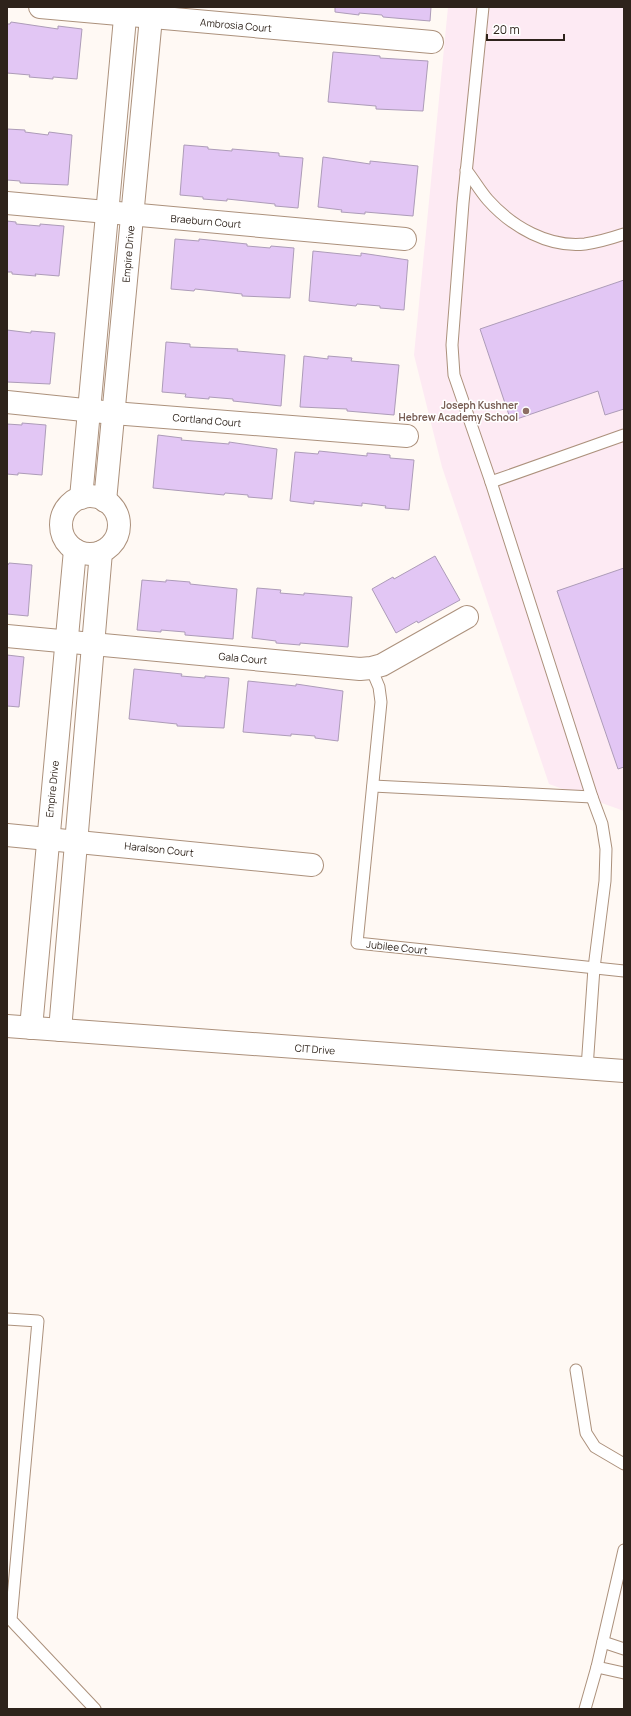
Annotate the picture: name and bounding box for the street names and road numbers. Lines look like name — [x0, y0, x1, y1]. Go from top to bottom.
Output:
street label: Ambrosia Court — [200, 15, 272, 35]
street label: Braeburn Court — [170, 211, 242, 231]
street label: Empire Drive — [119, 225, 137, 283]
street label: Cortland Court — [172, 410, 242, 430]
street label: Gala Court — [218, 649, 268, 667]
street label: Empire Drive — [42, 760, 62, 818]
street label: Haralson Court — [124, 838, 194, 860]
street label: Jubilee Court — [366, 937, 428, 957]
street label: CIT Drive — [294, 1041, 336, 1057]

